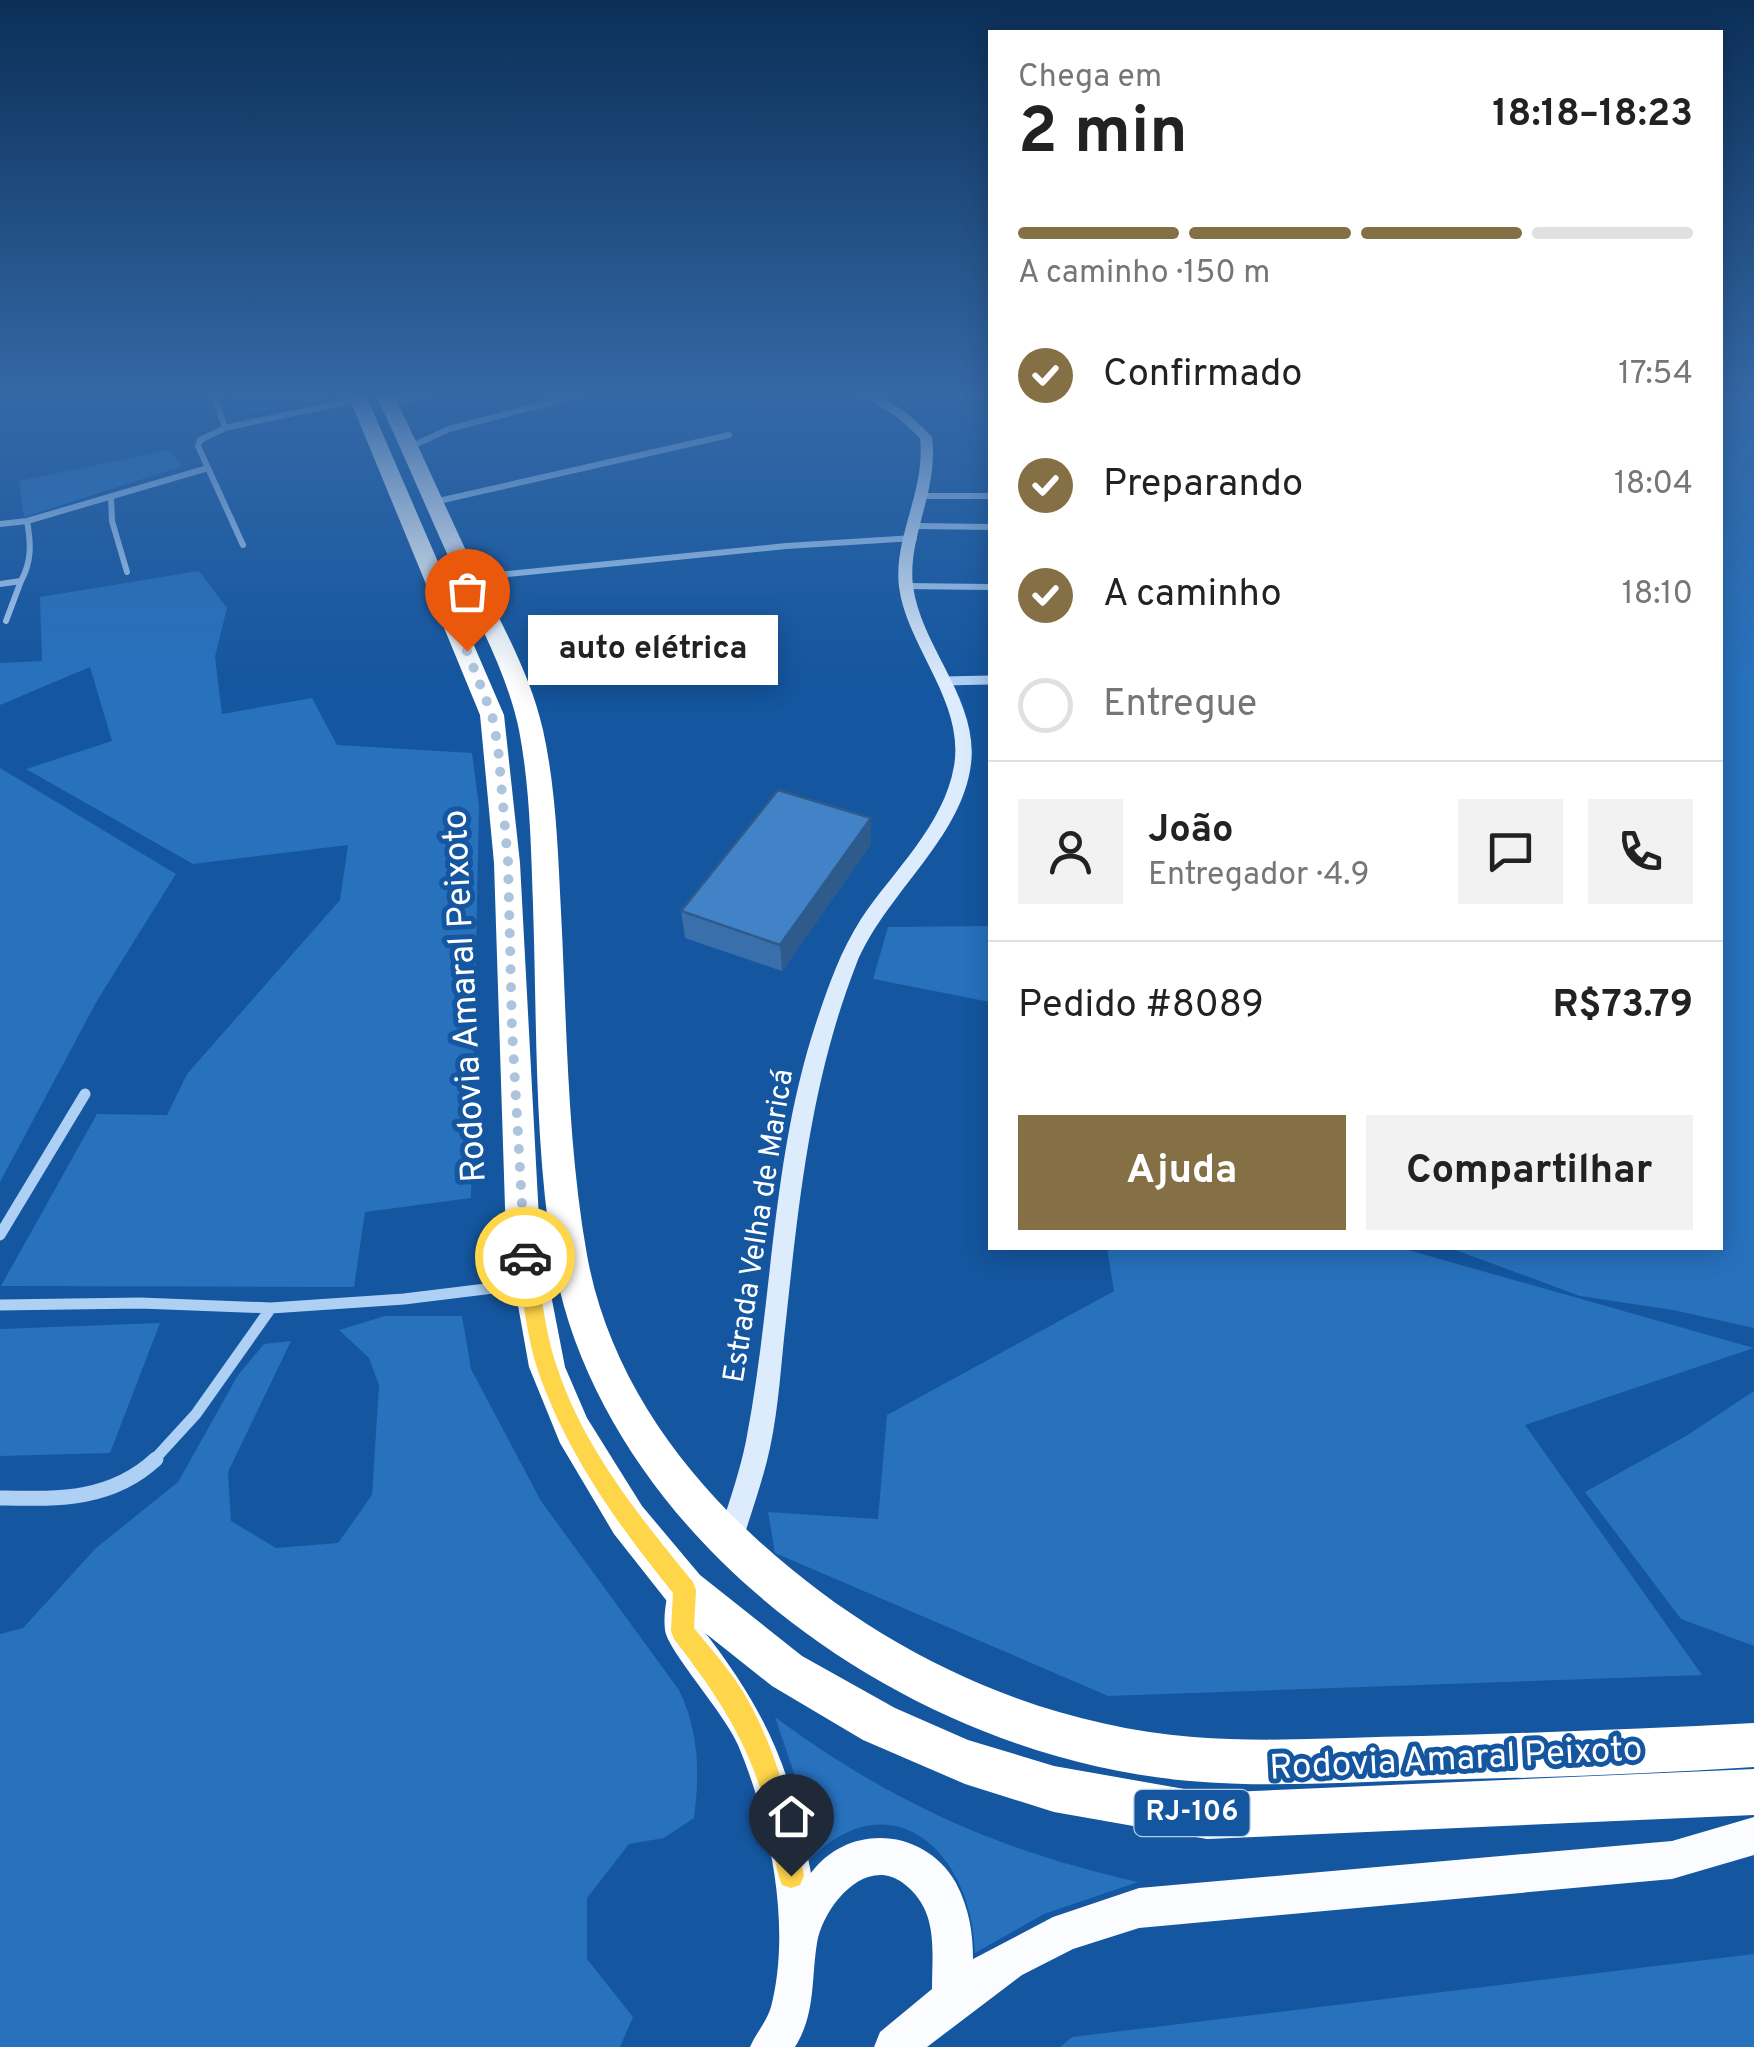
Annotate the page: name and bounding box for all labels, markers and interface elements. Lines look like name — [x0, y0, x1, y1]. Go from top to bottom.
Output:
text: Chega em — [1018, 58, 1162, 98]
text: 18:18–18:23 — [1492, 91, 1693, 140]
text: 2 min — [1018, 94, 1188, 176]
text: A caminho · 150 m — [1018, 254, 1270, 294]
icon: check — [1018, 348, 1073, 403]
text: Confirmado — [1103, 351, 1303, 400]
text: 17:54 — [1618, 355, 1693, 395]
icon: check — [1018, 458, 1073, 513]
text: Preparando — [1103, 461, 1303, 510]
text: 18:04 — [1614, 465, 1693, 505]
pin — [425, 549, 510, 652]
icon: bag — [440, 564, 495, 619]
icon: check — [1018, 568, 1073, 623]
text: A caminho — [1103, 571, 1282, 620]
text: 18:10 — [1622, 575, 1693, 615]
callout: auto elétrica — [527, 616, 777, 686]
text: auto elétrica — [559, 630, 747, 670]
text: Entregue — [1103, 681, 1257, 730]
button: person — [1018, 799, 1123, 904]
button: chat — [1458, 799, 1563, 904]
button: phone — [1588, 799, 1693, 904]
text: João — [1148, 807, 1233, 856]
street label: Rodovia Amaral Peixoto — [434, 808, 498, 1184]
text: Entregador · 4.9 — [1148, 856, 1370, 896]
text: Pedido #8089 — [1018, 982, 1264, 1031]
text: R$73.79 — [1552, 982, 1693, 1031]
street label: Estrada Velha de Maricá — [717, 1067, 803, 1385]
button: Ajuda — [1018, 1115, 1346, 1230]
button: Compartilhar — [1366, 1115, 1693, 1230]
courier — [475, 1207, 575, 1307]
icon: car — [498, 1230, 553, 1285]
street label: Rodovia Amaral Peixoto — [1268, 1728, 1644, 1792]
pin — [749, 1774, 834, 1877]
icon: home — [764, 1789, 819, 1844]
road number: RJ-106 — [1134, 1790, 1250, 1836]

